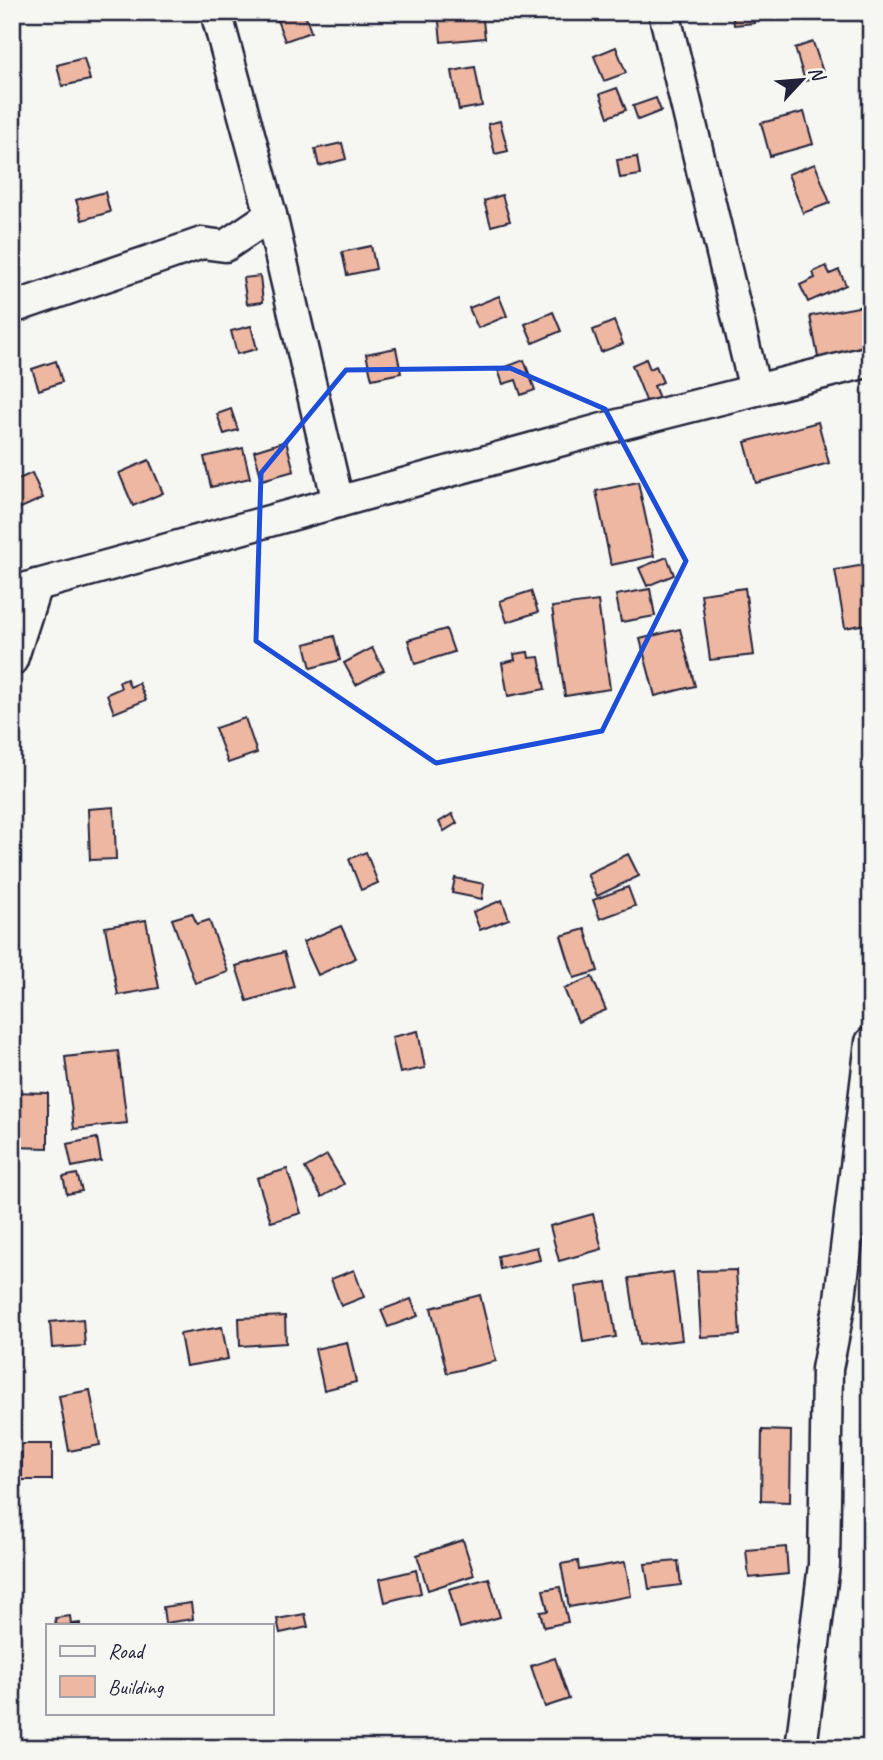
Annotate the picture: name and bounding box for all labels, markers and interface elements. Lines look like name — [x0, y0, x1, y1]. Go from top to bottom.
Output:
north arrow — [768, 46, 838, 116]
text: N — [803, 62, 831, 86]
legend — [46, 1624, 273, 1714]
text: Road — [108, 1638, 147, 1664]
text: Building — [108, 1674, 165, 1700]

